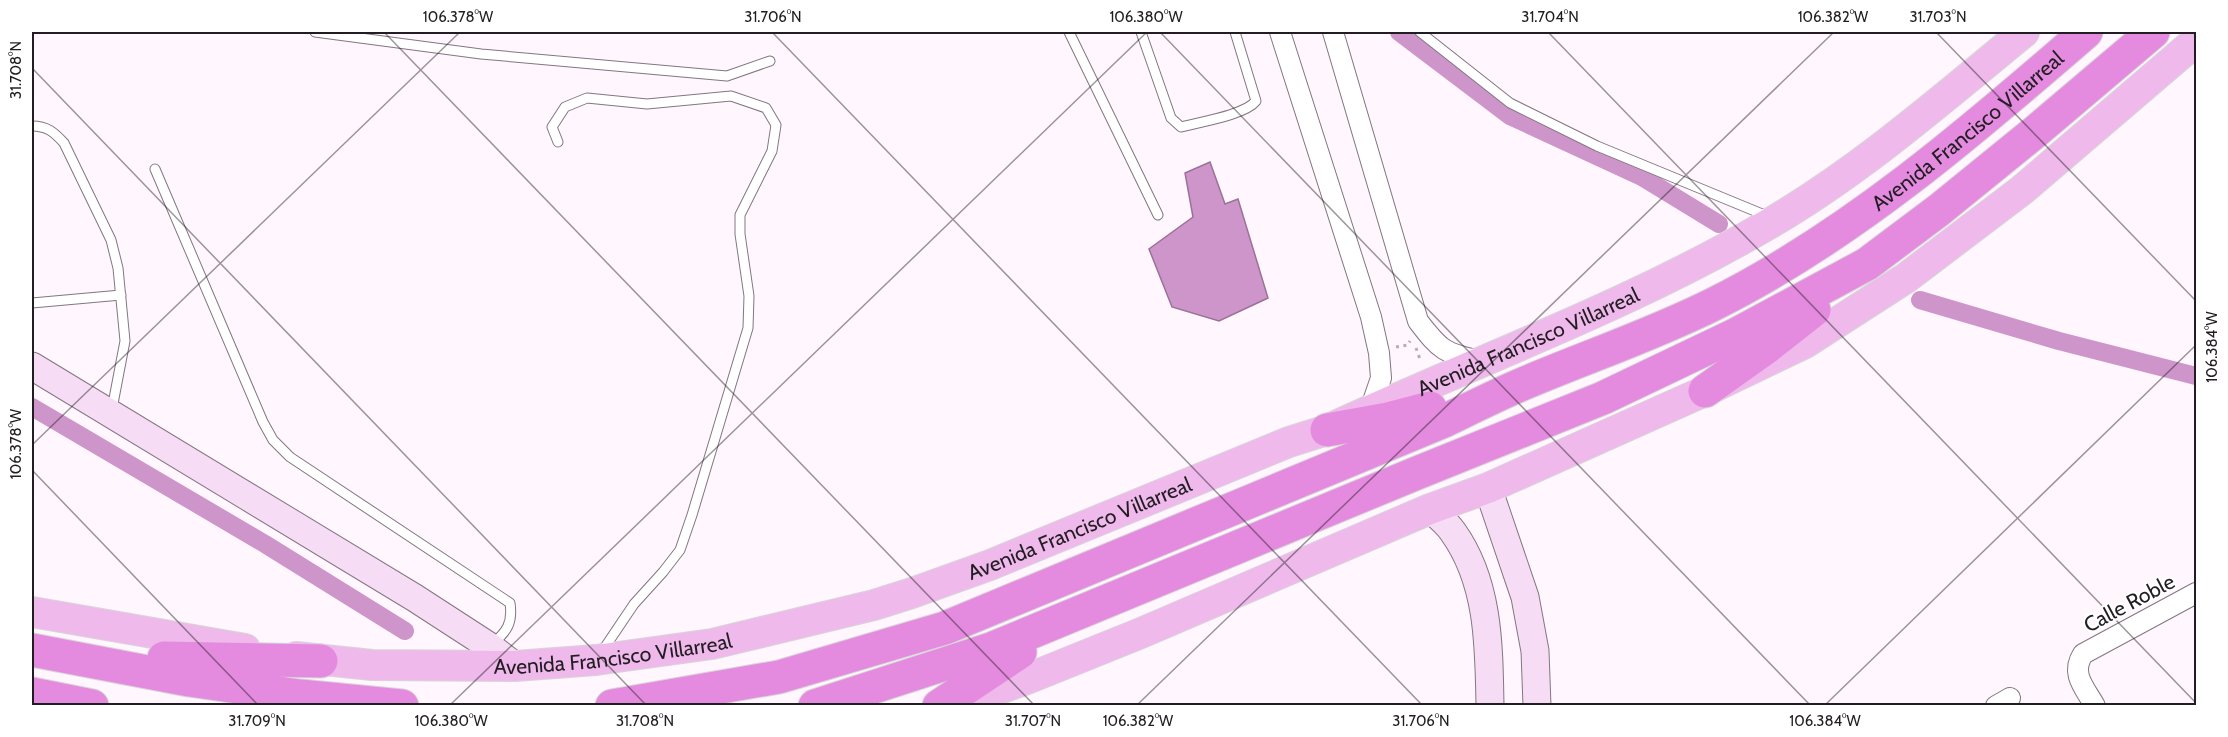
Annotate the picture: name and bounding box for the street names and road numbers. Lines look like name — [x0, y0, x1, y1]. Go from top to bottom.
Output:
street label: Avenida Francisco Villarreal — [1866, 45, 2068, 215]
street label: Avenida Francisco Villarreal — [1413, 281, 1643, 401]
street label: Avenida Francisco Villarreal — [964, 471, 1195, 585]
street label: Calle Roble — [2079, 569, 2179, 637]
street label: Avenida Francisco Villarreal — [494, 627, 734, 679]

